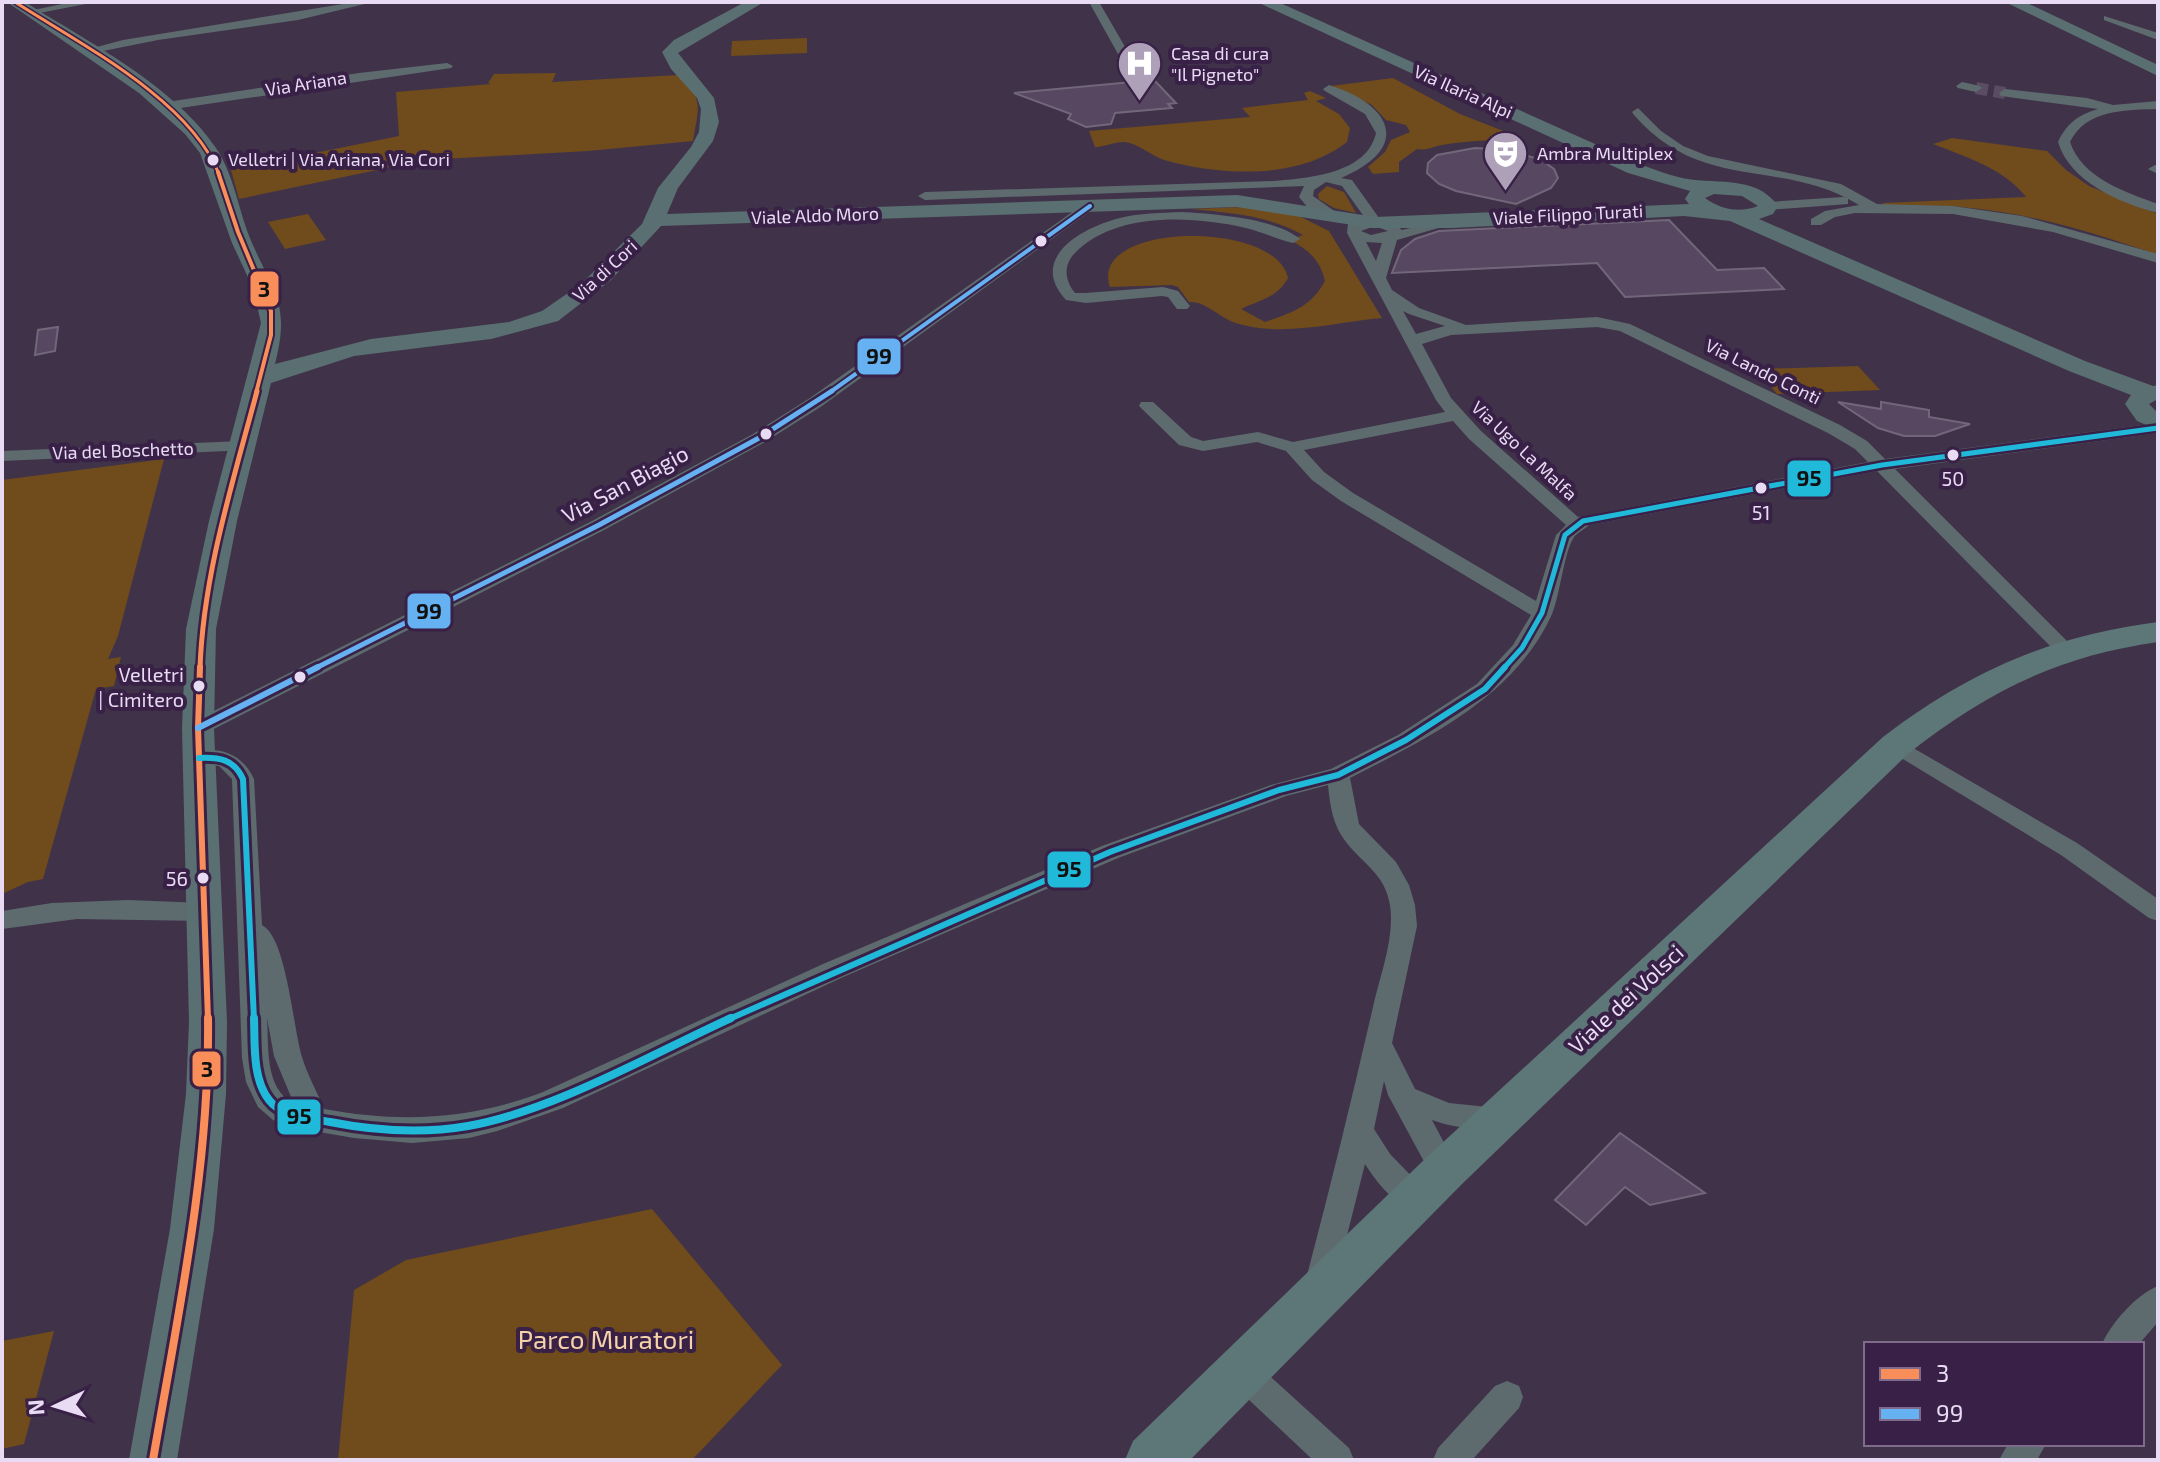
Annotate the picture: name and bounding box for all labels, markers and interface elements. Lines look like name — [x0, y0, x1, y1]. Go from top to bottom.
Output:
hospital icon: Casa di cura "Il Pigneto" — [1116, 40, 1164, 103]
place label: Casa di cura "Il Pigneto" — [1171, 42, 1269, 85]
street label: Via Ilaria Alpi — [1411, 60, 1516, 123]
street label: Via Ariana — [264, 66, 348, 100]
theatre icon: Ambra Multiplex — [1482, 130, 1530, 193]
place label: Ambra Multiplex — [1537, 142, 1673, 164]
place label: Velletri | Via Ariana, Via Cori — [228, 148, 450, 170]
marker: Velletri | Via Ariana, Via Cori — [205, 152, 221, 168]
street label: Viale Filippo Turati — [1492, 199, 1644, 229]
street label: Viale Aldo Moro — [751, 202, 879, 228]
unlabelled marker — [1033, 233, 1049, 249]
street label: Via di Cori — [567, 235, 641, 306]
line badge: 3 — [249, 270, 280, 308]
text: 3 — [258, 275, 270, 301]
street label: Via Lando Conti — [1702, 334, 1825, 409]
line badge: 99 — [856, 337, 902, 376]
text: 99 — [866, 342, 892, 368]
street label: Via Ugo La Malfa — [1467, 396, 1582, 505]
unlabelled marker — [758, 426, 774, 442]
street label: Via del Boschetto — [52, 437, 194, 463]
street label: Via San Biagio — [557, 439, 692, 527]
marker: 50 — [1945, 447, 1961, 463]
line badge: 95 — [1786, 459, 1832, 498]
text: 95 — [1796, 464, 1822, 490]
place label: 50 — [1942, 466, 1964, 490]
marker: 51 — [1753, 480, 1769, 496]
place label: 51 — [1752, 500, 1770, 524]
line badge: 99 — [406, 592, 452, 630]
text: 99 — [416, 597, 442, 623]
place label: Velletri | Cimitero — [98, 662, 184, 711]
unlabelled marker — [292, 669, 308, 685]
marker: Velletri | Cimitero — [191, 678, 207, 694]
line badge: 95 — [1046, 850, 1092, 889]
text: 95 — [1056, 855, 1082, 881]
place label: 56 — [166, 866, 188, 890]
marker: 56 — [195, 870, 211, 886]
street label: Viale dei Volsci — [1563, 938, 1688, 1058]
line badge: 3 — [191, 1050, 222, 1088]
text: 3 — [201, 1055, 213, 1081]
line badge: 95 — [276, 1098, 322, 1136]
text: 95 — [286, 1102, 312, 1128]
park label: Parco Muratori — [518, 1323, 694, 1354]
legend — [1864, 1342, 2144, 1446]
text: 3 — [1936, 1358, 1949, 1387]
north arrow — [16, 1366, 96, 1446]
text: 99 — [1936, 1398, 1963, 1427]
text: N — [22, 1399, 49, 1416]

